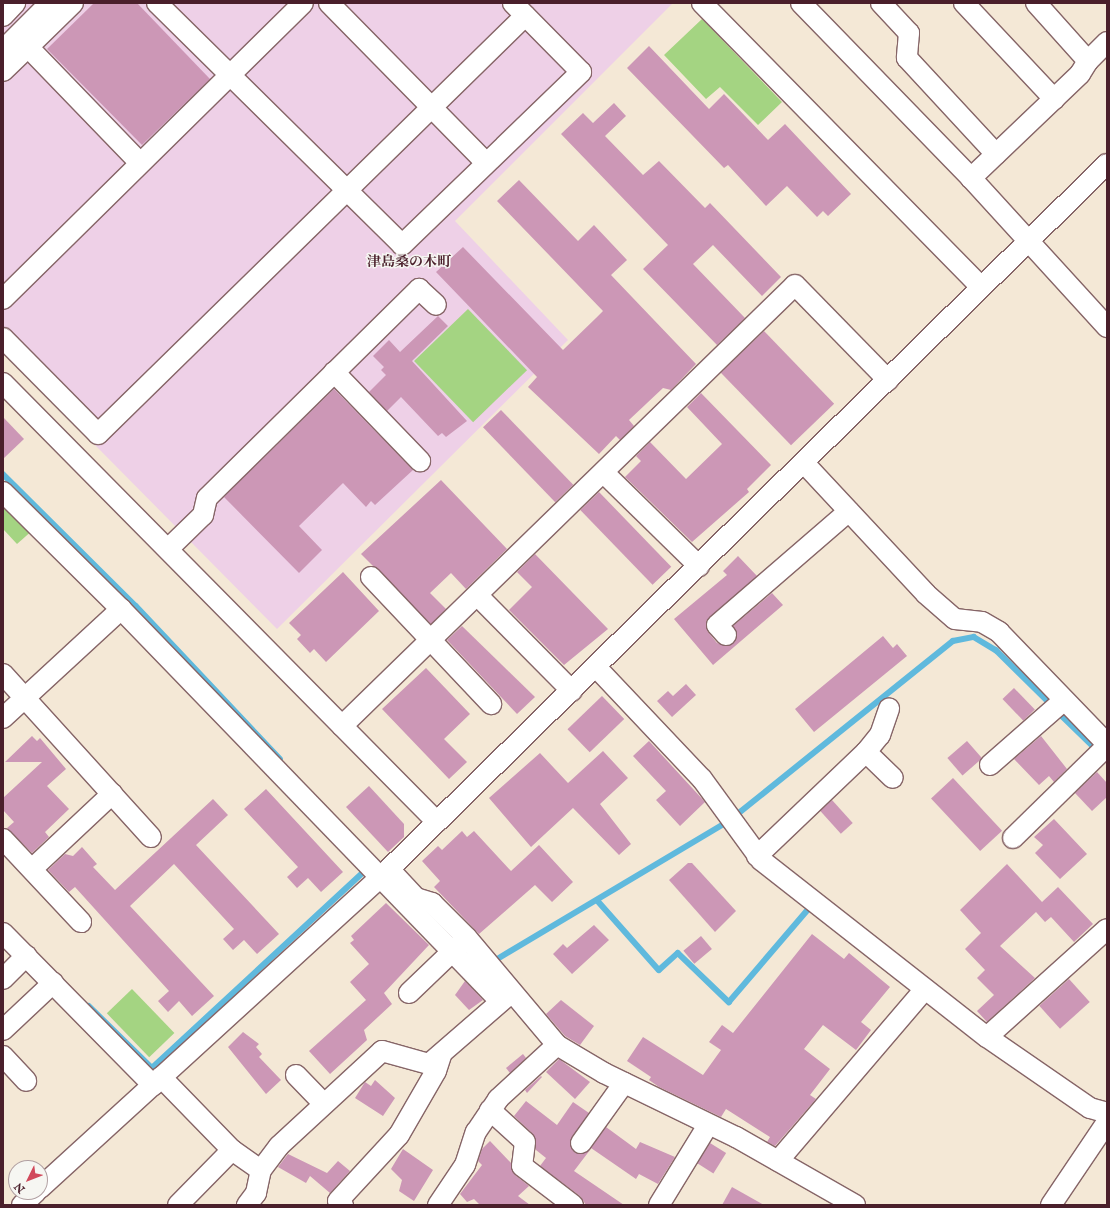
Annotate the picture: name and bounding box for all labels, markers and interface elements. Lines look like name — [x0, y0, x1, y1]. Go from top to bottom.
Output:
district label: 津島桑の木町 — [367, 254, 451, 270]
north arrow — [8, 1160, 48, 1200]
text: N — [12, 1179, 28, 1196]

